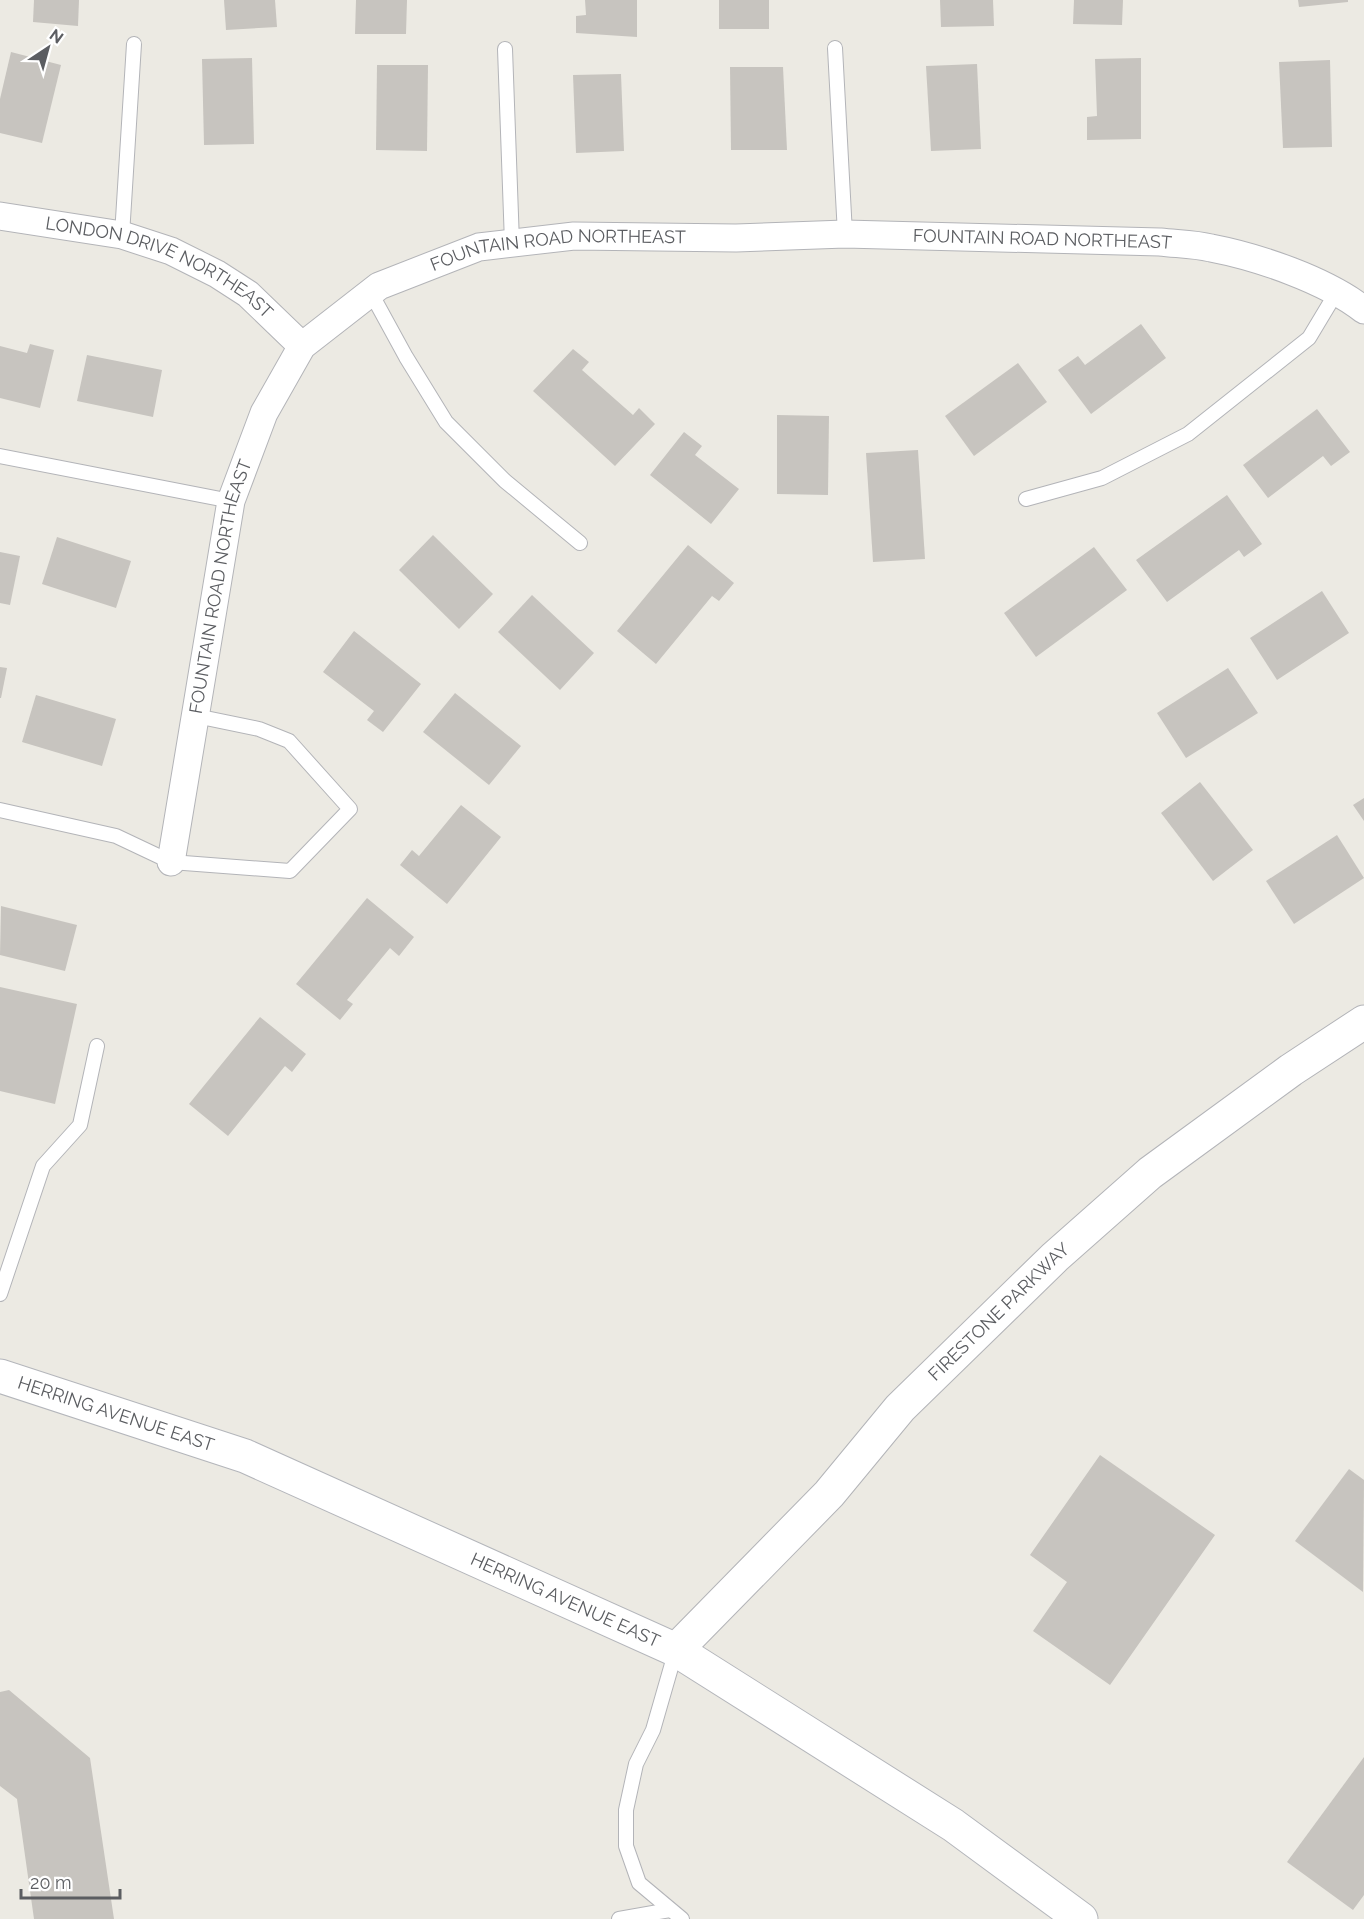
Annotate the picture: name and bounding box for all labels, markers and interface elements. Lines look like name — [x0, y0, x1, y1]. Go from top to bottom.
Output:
north arrow — [18, 18, 78, 78]
text: N — [46, 25, 67, 48]
street label: LONDON DRIVE NORTHEAST — [44, 212, 278, 322]
street label: FOUNTAIN ROAD NORTHEAST — [427, 225, 686, 275]
street label: FOUNTAIN ROAD NORTHEAST — [913, 225, 1173, 253]
street label: FOUNTAIN ROAD NORTHEAST — [185, 456, 256, 715]
street label: FIRESTONE PARKWAY — [924, 1238, 1074, 1385]
street label: HERRING AVENUE EAST — [15, 1372, 217, 1455]
street label: HERRING AVENUE EAST — [468, 1548, 663, 1651]
scale bar — [21, 1862, 120, 1900]
text: 20 m — [30, 1872, 72, 1893]

